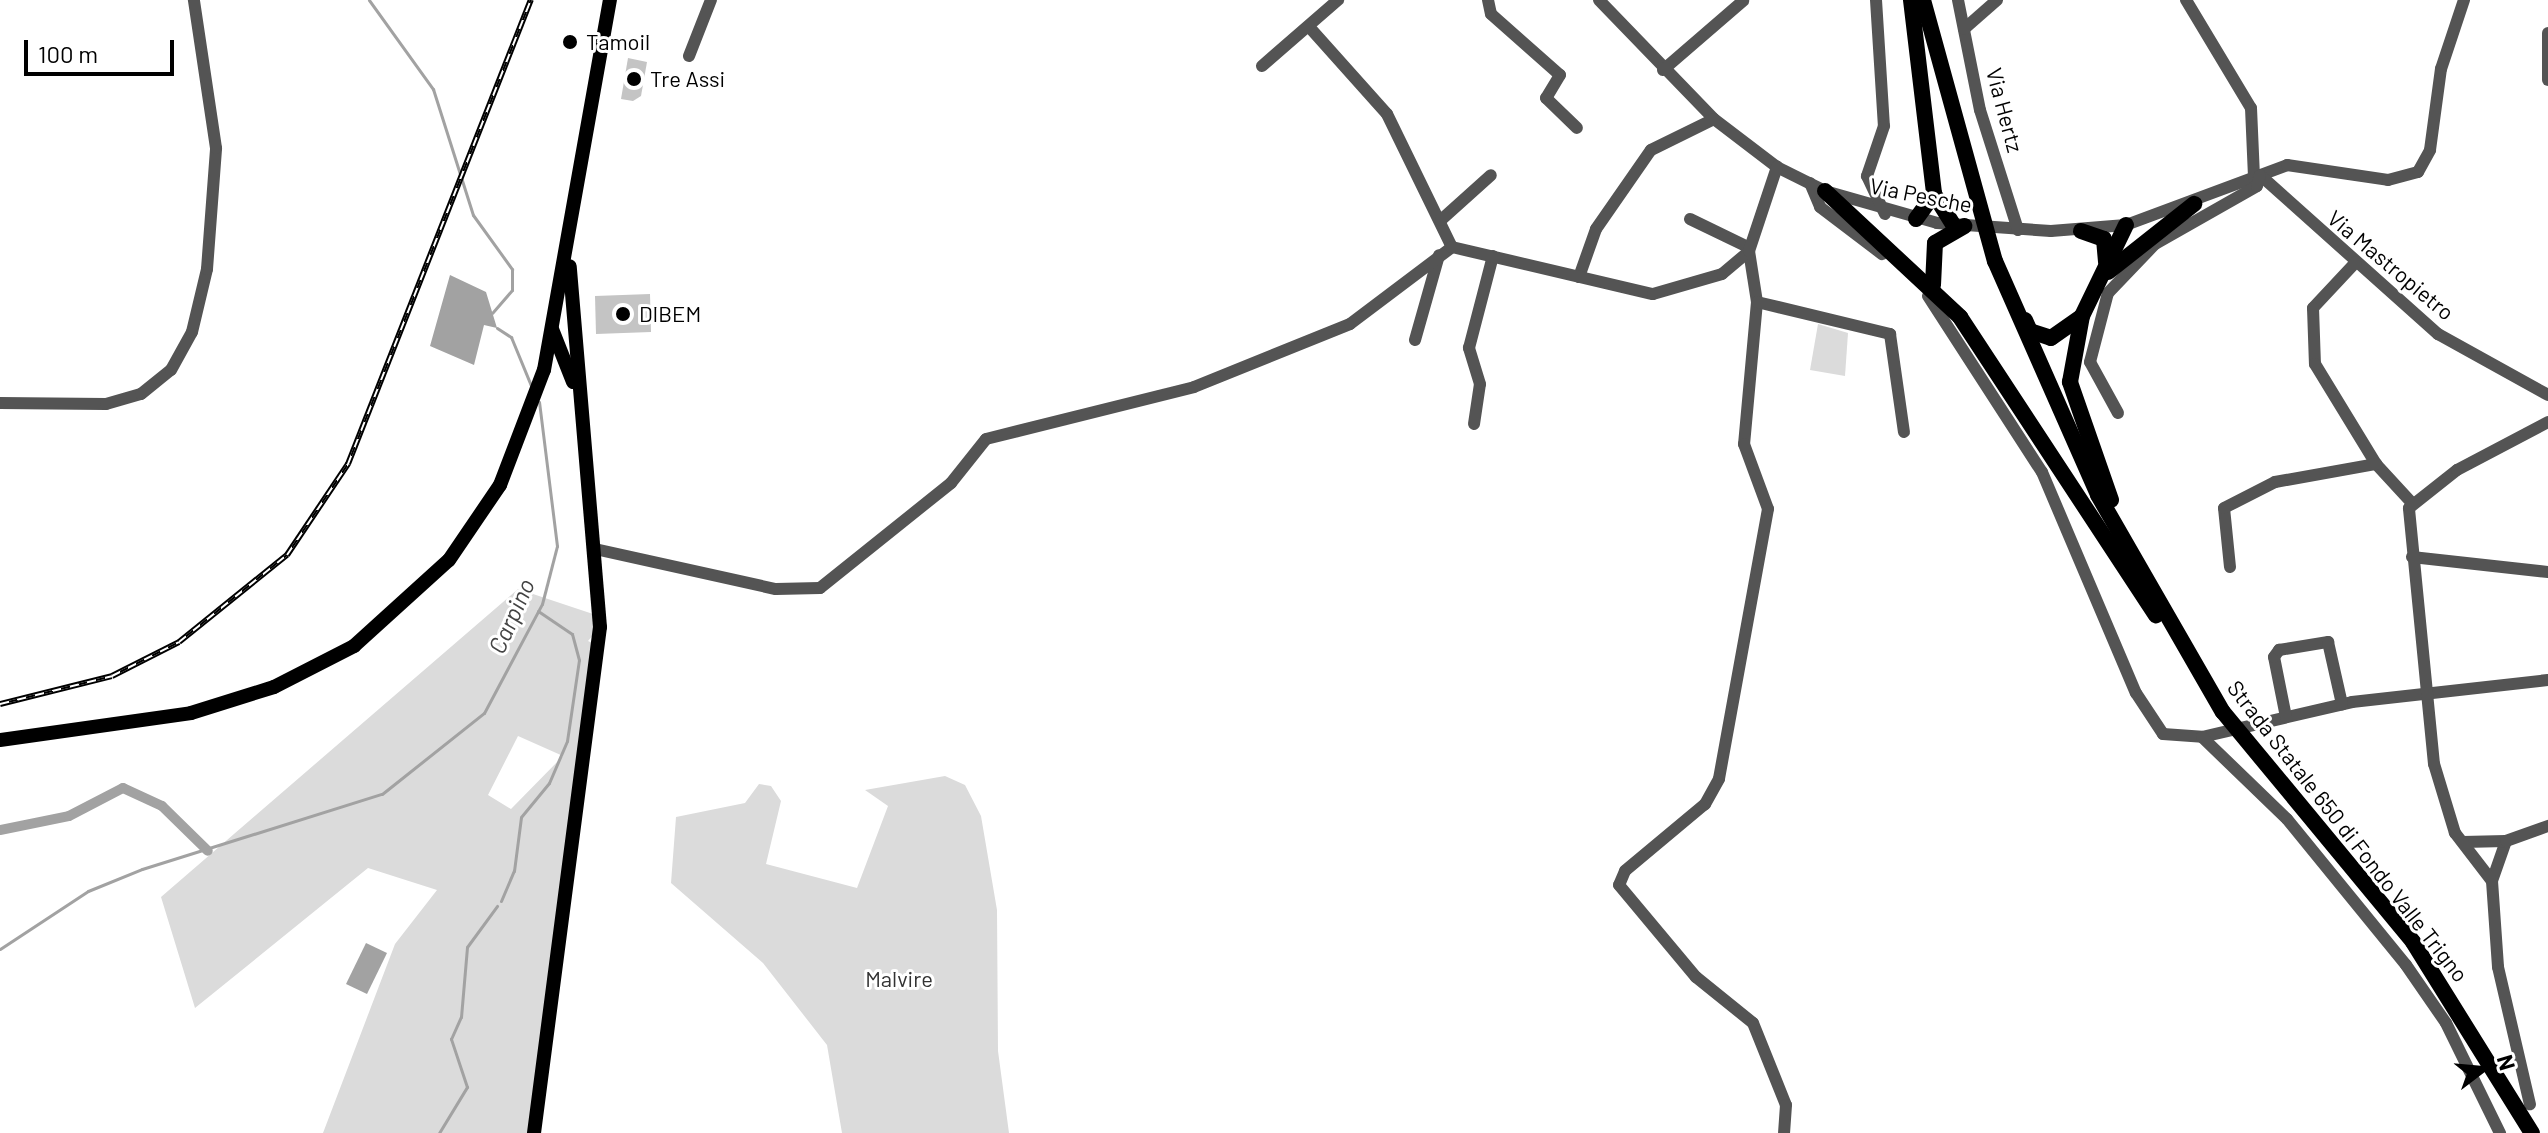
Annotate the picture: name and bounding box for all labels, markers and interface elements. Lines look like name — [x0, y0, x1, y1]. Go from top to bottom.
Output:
scale bar — [28, 24, 178, 74]
place label: Tamoil — [586, 29, 650, 55]
marker: Tamoil — [561, 33, 579, 51]
text: 100 m — [38, 39, 98, 68]
street label: Via Hertz — [1981, 65, 2029, 155]
place label: Tre Assi — [650, 66, 725, 92]
marker: Tre Assi — [625, 70, 643, 88]
street label: Via Pesche — [1868, 172, 1974, 218]
street label: Via Mastropietro — [2322, 204, 2460, 326]
place label: DIBEM — [639, 301, 701, 327]
marker: DIBEM — [614, 305, 632, 323]
water label: Carpino — [482, 574, 540, 658]
street label: Strada Statale 650 di Fondo Valle Trigno — [2222, 675, 2474, 987]
park label: Malvire — [865, 966, 933, 992]
north arrow — [2444, 1029, 2524, 1109]
text: N — [2493, 1052, 2522, 1073]

